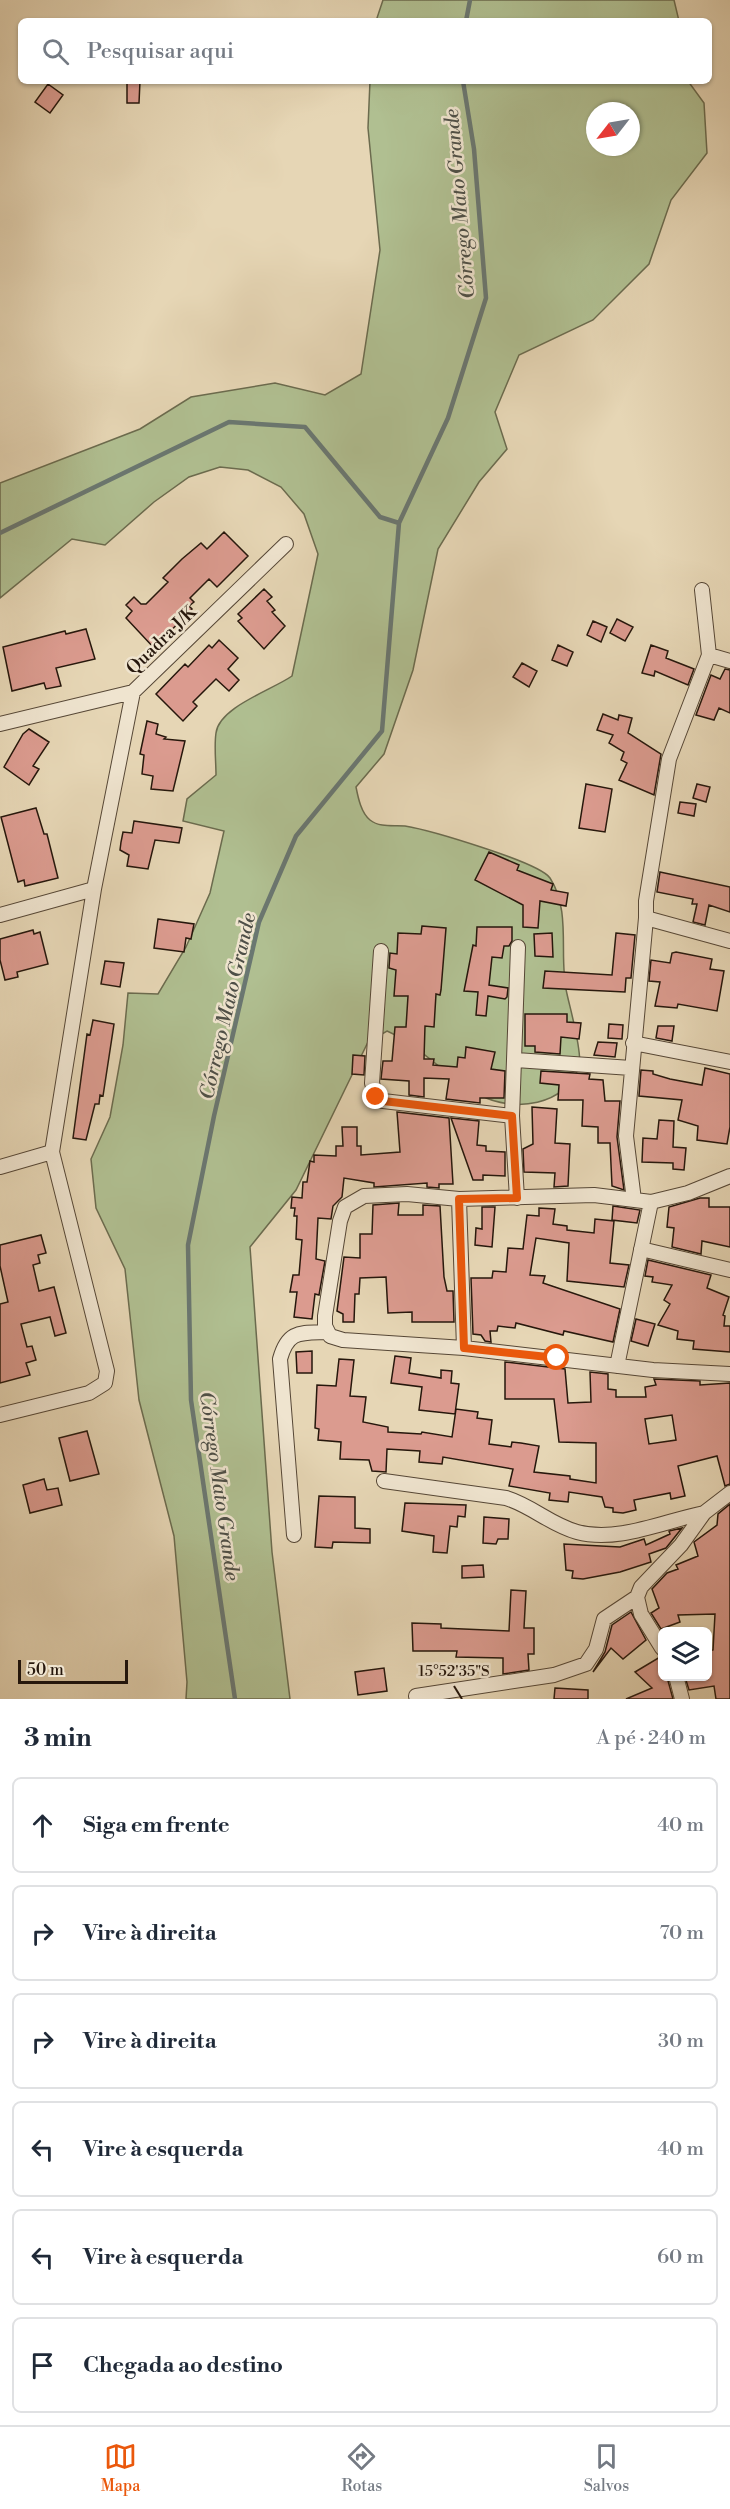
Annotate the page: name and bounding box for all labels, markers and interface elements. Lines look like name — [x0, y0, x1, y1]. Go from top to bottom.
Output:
search box — [18, 18, 712, 84]
icon: search — [39, 35, 72, 68]
text: Pesquisar aqui — [87, 38, 234, 65]
north arrow — [586, 102, 640, 156]
water label: Córrego Mato Grande — [440, 107, 481, 300]
street label: Quadra J/K — [121, 600, 203, 680]
water label: Córrego Mato Grande — [195, 910, 262, 1102]
route end — [362, 1083, 388, 1109]
route start — [543, 1344, 569, 1370]
water label: Córrego Mato Grande — [193, 1390, 244, 1583]
map controls — [658, 1627, 712, 1681]
button: layers — [658, 1627, 712, 1681]
scale bar — [18, 1657, 128, 1684]
text: 50 m — [27, 1660, 64, 1680]
text: 15°52'35"S — [418, 1662, 490, 1681]
text: 3 min — [24, 1722, 92, 1754]
text: A pé · 240 m — [597, 1726, 706, 1751]
icon: ahead — [26, 1809, 59, 1842]
text: Siga em frente — [83, 1812, 230, 1839]
text: 40 m — [657, 1813, 704, 1838]
icon: right — [26, 1917, 59, 1950]
text: Vire à direita — [83, 1920, 217, 1947]
text: 70 m — [660, 1921, 704, 1946]
icon: right — [26, 2025, 59, 2058]
text: Vire à direita — [83, 2028, 217, 2055]
text: 30 m — [658, 2029, 704, 2054]
icon: left — [26, 2133, 59, 2166]
text: Vire à esquerda — [83, 2136, 243, 2163]
text: 40 m — [657, 2137, 704, 2162]
icon: left — [26, 2241, 59, 2274]
text: Vire à esquerda — [83, 2244, 243, 2271]
text: 60 m — [657, 2245, 704, 2270]
icon: arrive — [26, 2349, 59, 2382]
text: Chegada ao destino — [83, 2352, 283, 2379]
tab: Mapa — [101, 2440, 140, 2496]
tab: Rotas — [342, 2440, 382, 2496]
tab: Salvos — [584, 2440, 629, 2496]

